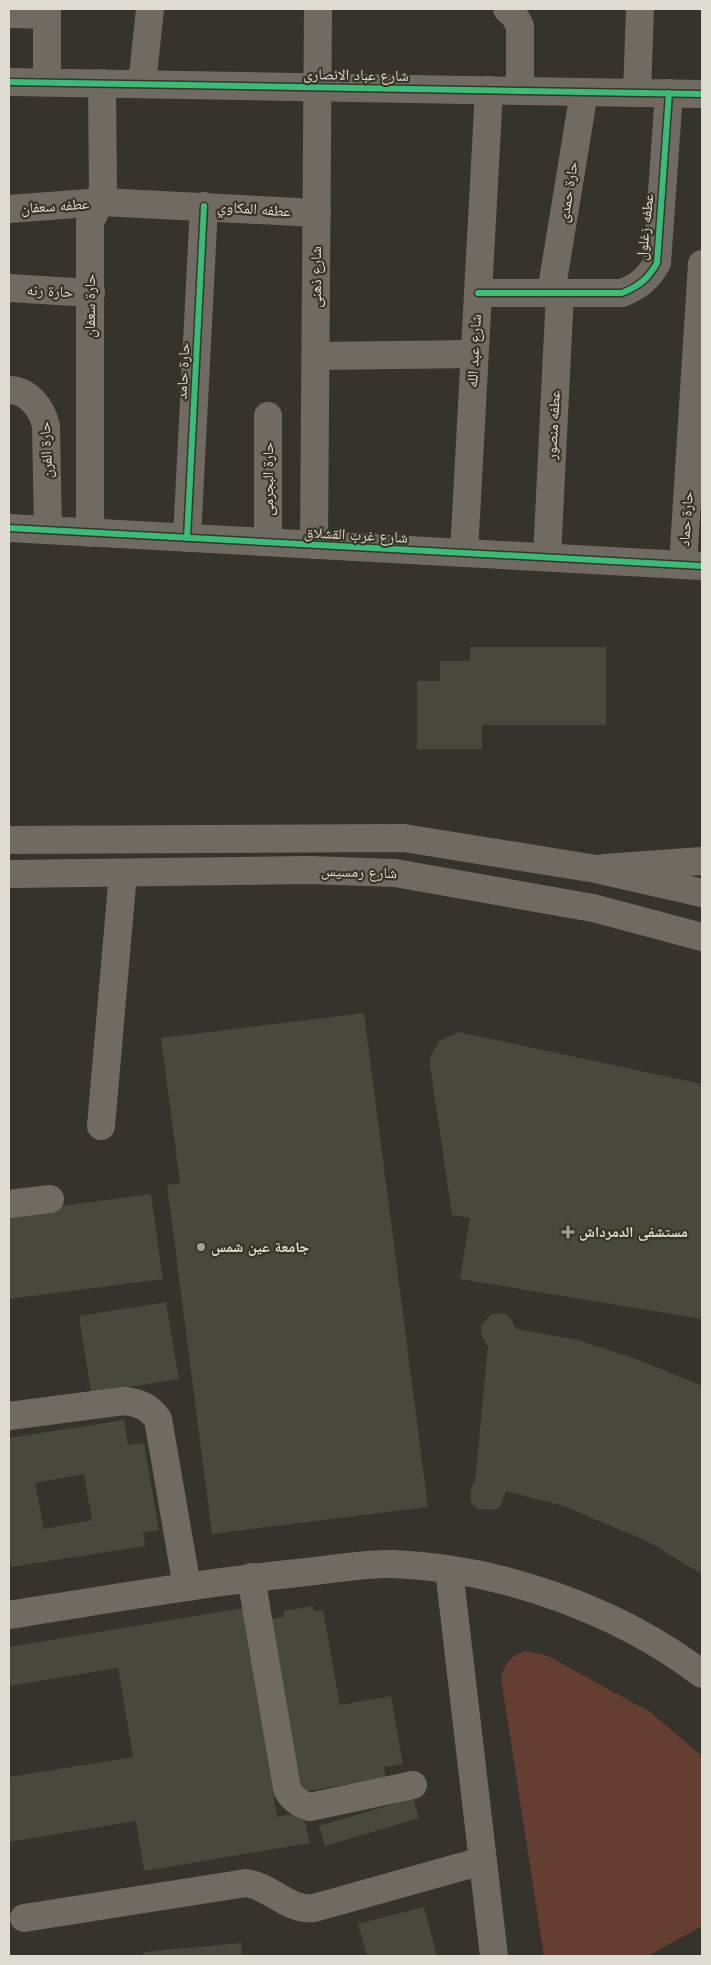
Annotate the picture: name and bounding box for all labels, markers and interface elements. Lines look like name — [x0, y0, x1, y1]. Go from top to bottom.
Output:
street label: شارع عباد الانصارى — [303, 63, 409, 87]
street label: حارة حمدى — [552, 159, 584, 224]
street label: عطفه زغلول — [631, 192, 659, 262]
street label: عطفه سعفان — [20, 193, 90, 219]
street label: عطفه المكاوي — [216, 195, 292, 223]
street label: شارع ذهنى — [305, 246, 327, 308]
street label: حارة سعفان — [79, 273, 101, 338]
street label: حارة رنه — [26, 279, 74, 303]
street label: شارع عبد الله — [461, 313, 487, 388]
street label: حارة حامد — [171, 341, 196, 400]
street label: عطفه منصور — [540, 389, 566, 461]
street label: حارة الفرن — [33, 420, 58, 479]
street label: حارة البجرمى — [257, 442, 279, 516]
street label: حارة حماد — [673, 490, 699, 547]
street label: شارع غرب القشلاق — [303, 521, 409, 549]
street label: شارع رمسيس — [321, 860, 398, 884]
place label: مستشفى الدمرداش — [579, 1221, 688, 1243]
marker: مستشفى الدمرداش — [561, 1225, 575, 1239]
place label: جامعة عين شمس — [211, 1236, 310, 1258]
marker: جامعة عين شمس — [195, 1241, 207, 1253]

